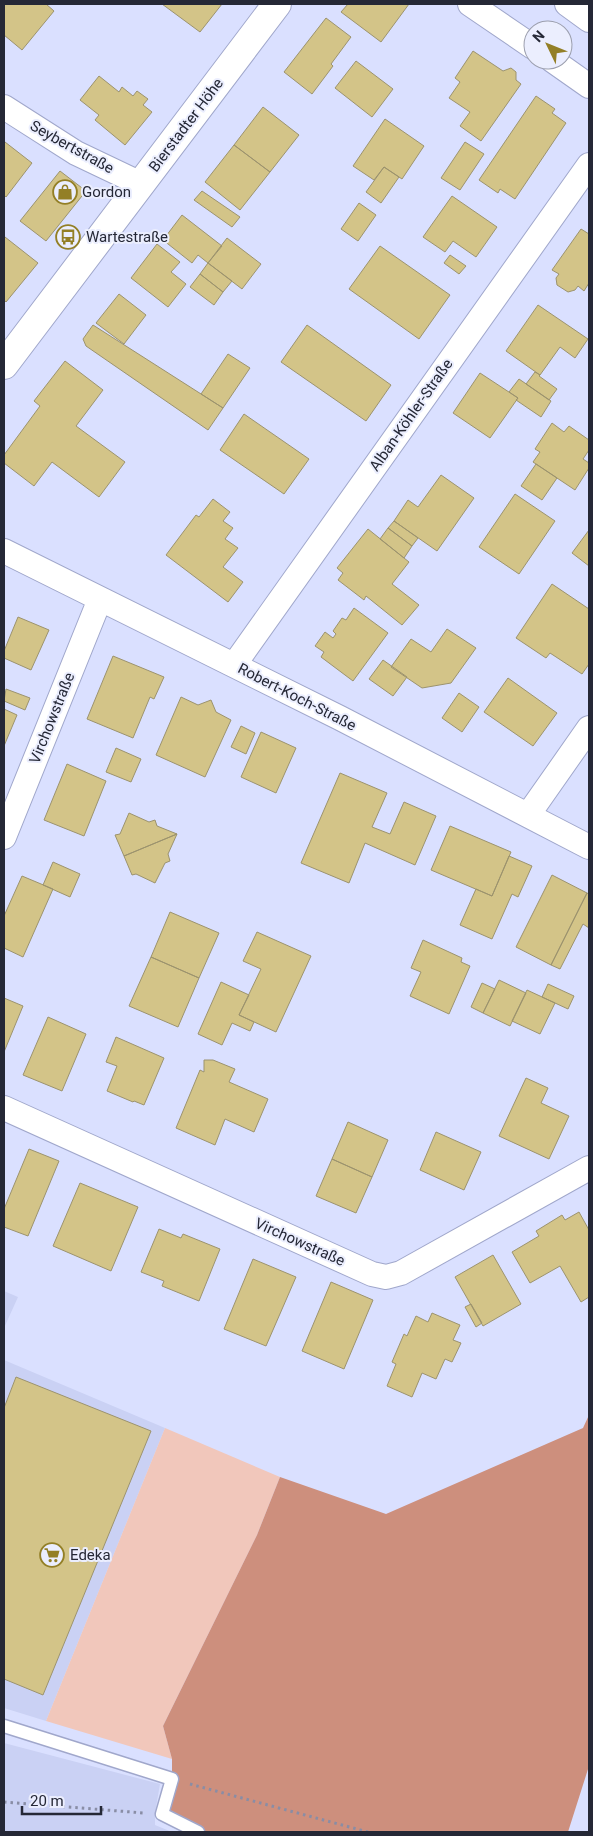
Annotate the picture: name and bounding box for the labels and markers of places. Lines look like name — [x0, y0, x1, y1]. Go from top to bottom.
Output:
shop icon: Gordon — [52, 179, 78, 205]
place label: Gordon — [82, 183, 131, 201]
bus stop icon: Wartestraße — [55, 224, 81, 250]
place label: Wartestraße — [86, 228, 168, 246]
supermarket icon: Edeka — [39, 1542, 65, 1568]
place label: Edeka — [70, 1546, 111, 1564]

